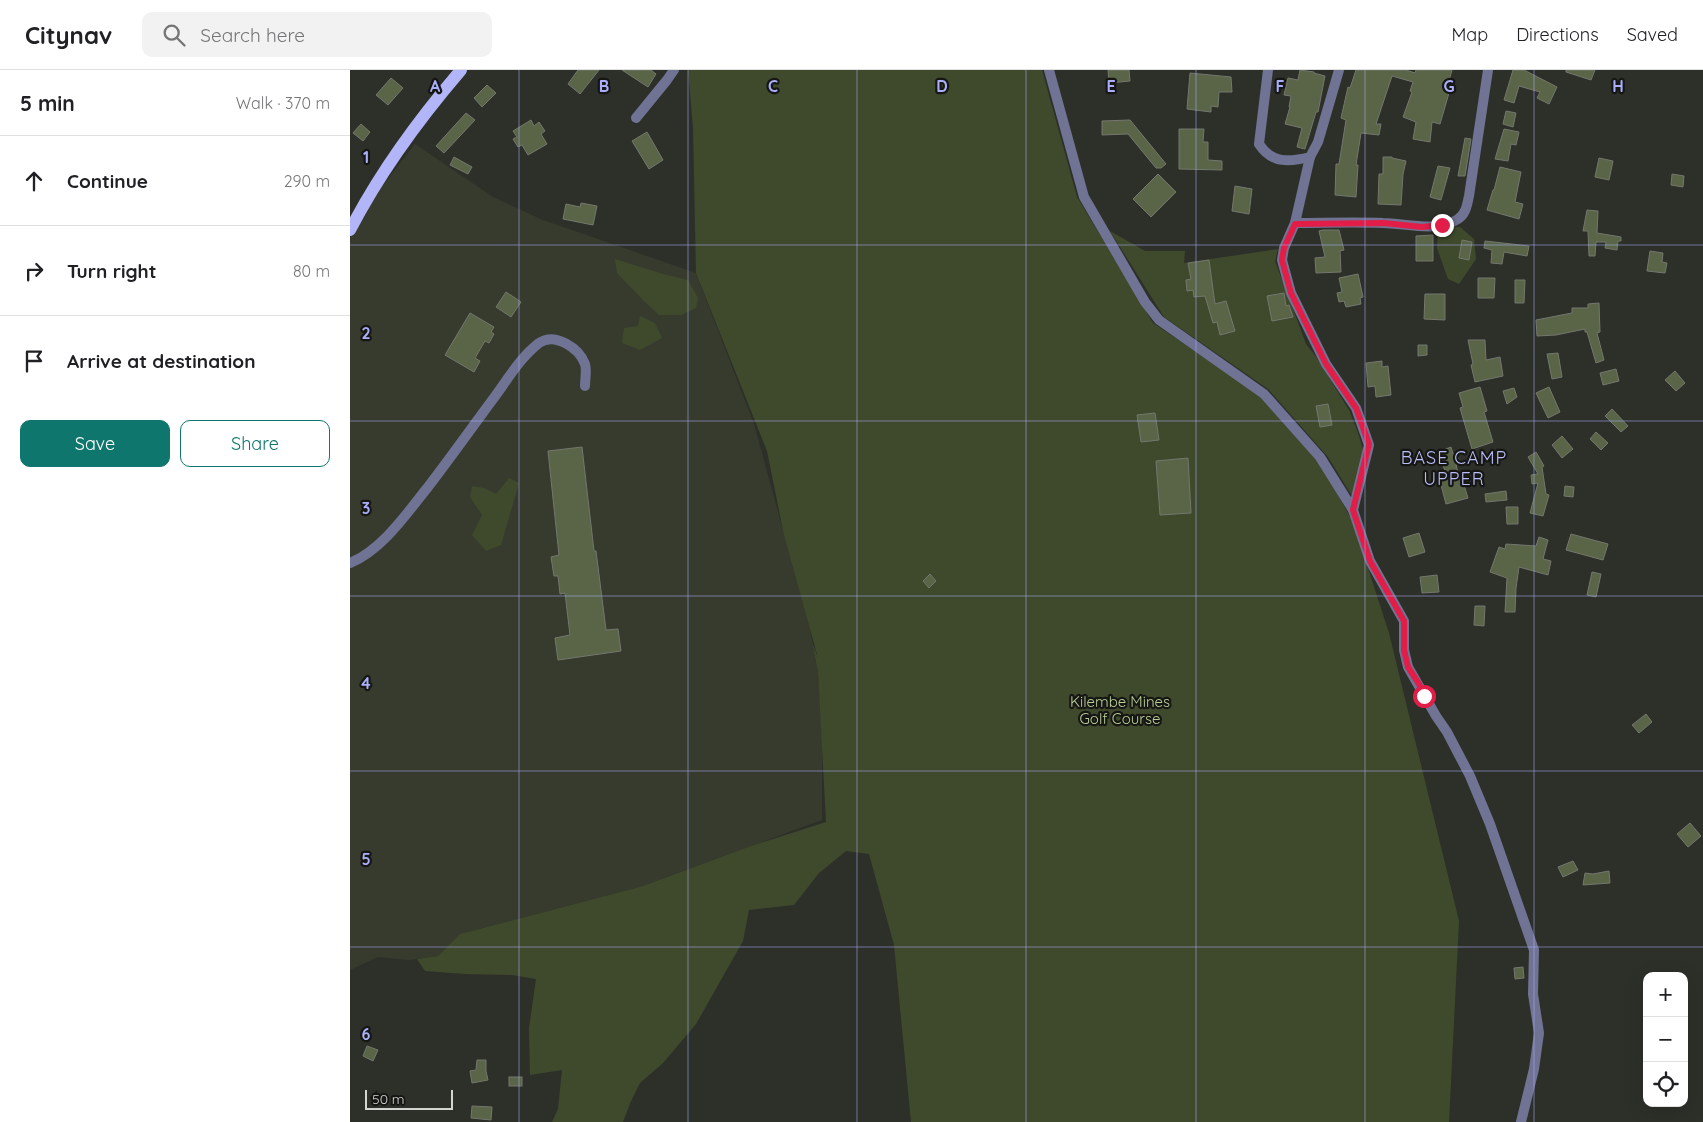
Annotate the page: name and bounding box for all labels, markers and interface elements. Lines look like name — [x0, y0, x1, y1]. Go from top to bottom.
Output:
search box — [142, 12, 492, 57]
text: Citynav — [25, 20, 112, 50]
icon: search — [160, 21, 188, 49]
text: Search here — [200, 23, 305, 47]
text: Map — [1451, 23, 1488, 46]
text: Directions — [1516, 23, 1599, 46]
text: Saved — [1627, 23, 1678, 46]
text: A — [430, 76, 441, 96]
text: B — [599, 76, 609, 96]
text: C — [768, 76, 778, 96]
text: D — [936, 76, 948, 96]
text: E — [1106, 76, 1116, 96]
text: F — [1276, 76, 1285, 96]
text: G — [1443, 76, 1455, 96]
text: H — [1612, 76, 1624, 96]
text: 5 min — [20, 90, 75, 116]
text: Walk · 370 m — [236, 93, 330, 113]
text: 1 — [363, 147, 369, 167]
icon: ahead — [20, 167, 48, 195]
text: Continue — [67, 169, 148, 193]
text: 290 m — [284, 171, 330, 191]
route end — [1431, 214, 1454, 237]
icon: right — [20, 257, 48, 285]
text: Turn right — [67, 259, 156, 283]
text: 80 m — [293, 261, 330, 281]
text: 2 — [361, 323, 371, 343]
icon: arrive — [20, 347, 48, 375]
text: Arrive at destination — [67, 349, 256, 373]
button: Save — [20, 420, 170, 467]
button: Share — [180, 420, 330, 467]
district label: BASE CAMP UPPER — [1401, 446, 1507, 490]
text: 3 — [362, 498, 370, 518]
text: 4 — [361, 673, 371, 693]
route start — [1413, 685, 1436, 708]
park label: Kilembe Mines Golf Course — [1070, 692, 1170, 728]
text: 5 — [361, 849, 371, 869]
map controls — [1643, 972, 1688, 1107]
button: + — [1643, 972, 1688, 1017]
button: − — [1643, 1017, 1688, 1062]
text: 6 — [362, 1024, 371, 1044]
button: locate — [1643, 1062, 1688, 1107]
scale bar — [365, 1087, 452, 1110]
text: 50 m — [372, 1090, 405, 1108]

